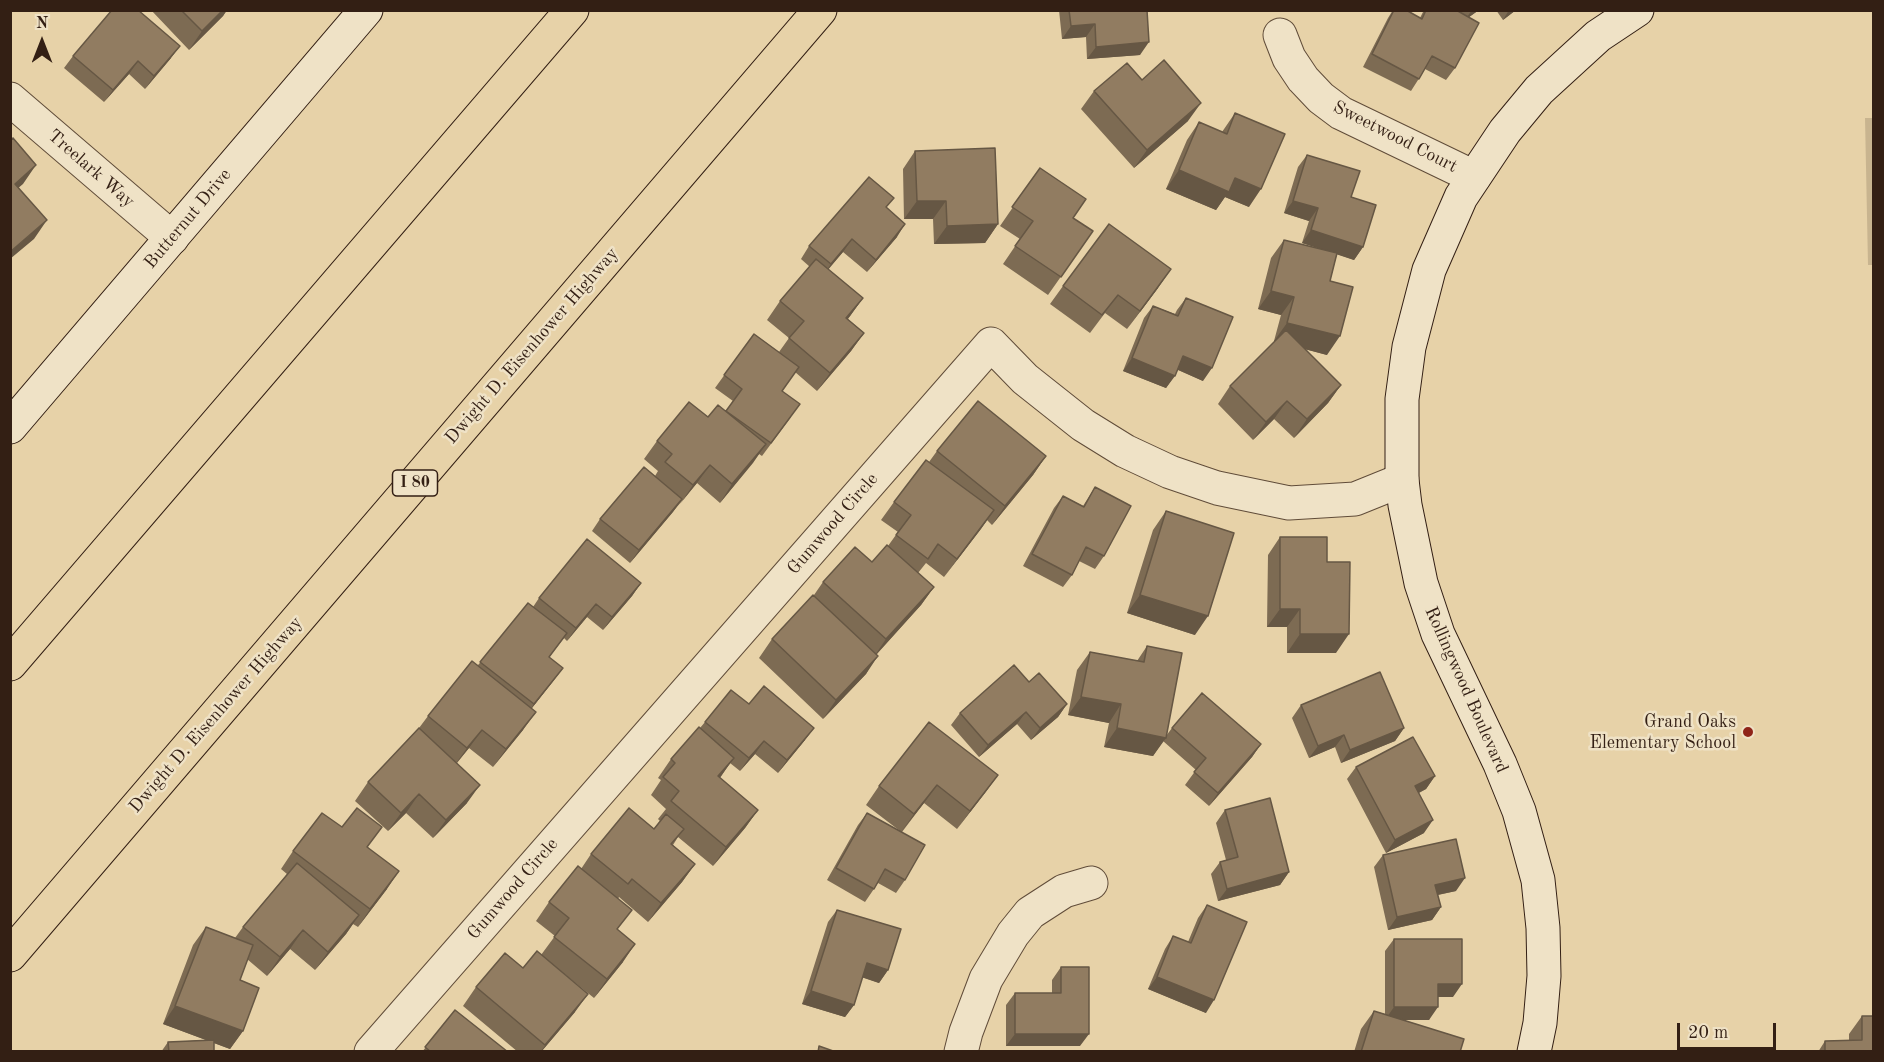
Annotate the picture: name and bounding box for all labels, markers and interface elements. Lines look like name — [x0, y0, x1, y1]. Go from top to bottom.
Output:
north arrow — [12, 12, 72, 72]
text: N — [36, 16, 48, 32]
street label: Sweetwood Court — [1329, 96, 1461, 178]
street label: Treelark Way — [43, 125, 139, 213]
street label: Butternut Drive — [140, 164, 236, 274]
street label: Dwight D. Eisenhower Highway — [441, 243, 623, 449]
street label: Gumwood Circle — [783, 469, 883, 579]
road number: I 80 — [392, 470, 438, 496]
street label: Rollingwood Boulevard — [1420, 603, 1512, 777]
street label: Dwight D. Eisenhower Highway — [125, 612, 307, 818]
place label: Grand Oaks Elementary School — [1589, 711, 1736, 754]
marker: Grand Oaks Elementary School — [1741, 725, 1755, 739]
street label: Gumwood Circle — [463, 834, 563, 944]
scale bar — [1680, 1011, 1779, 1049]
text: 20 m — [1688, 1024, 1728, 1042]

